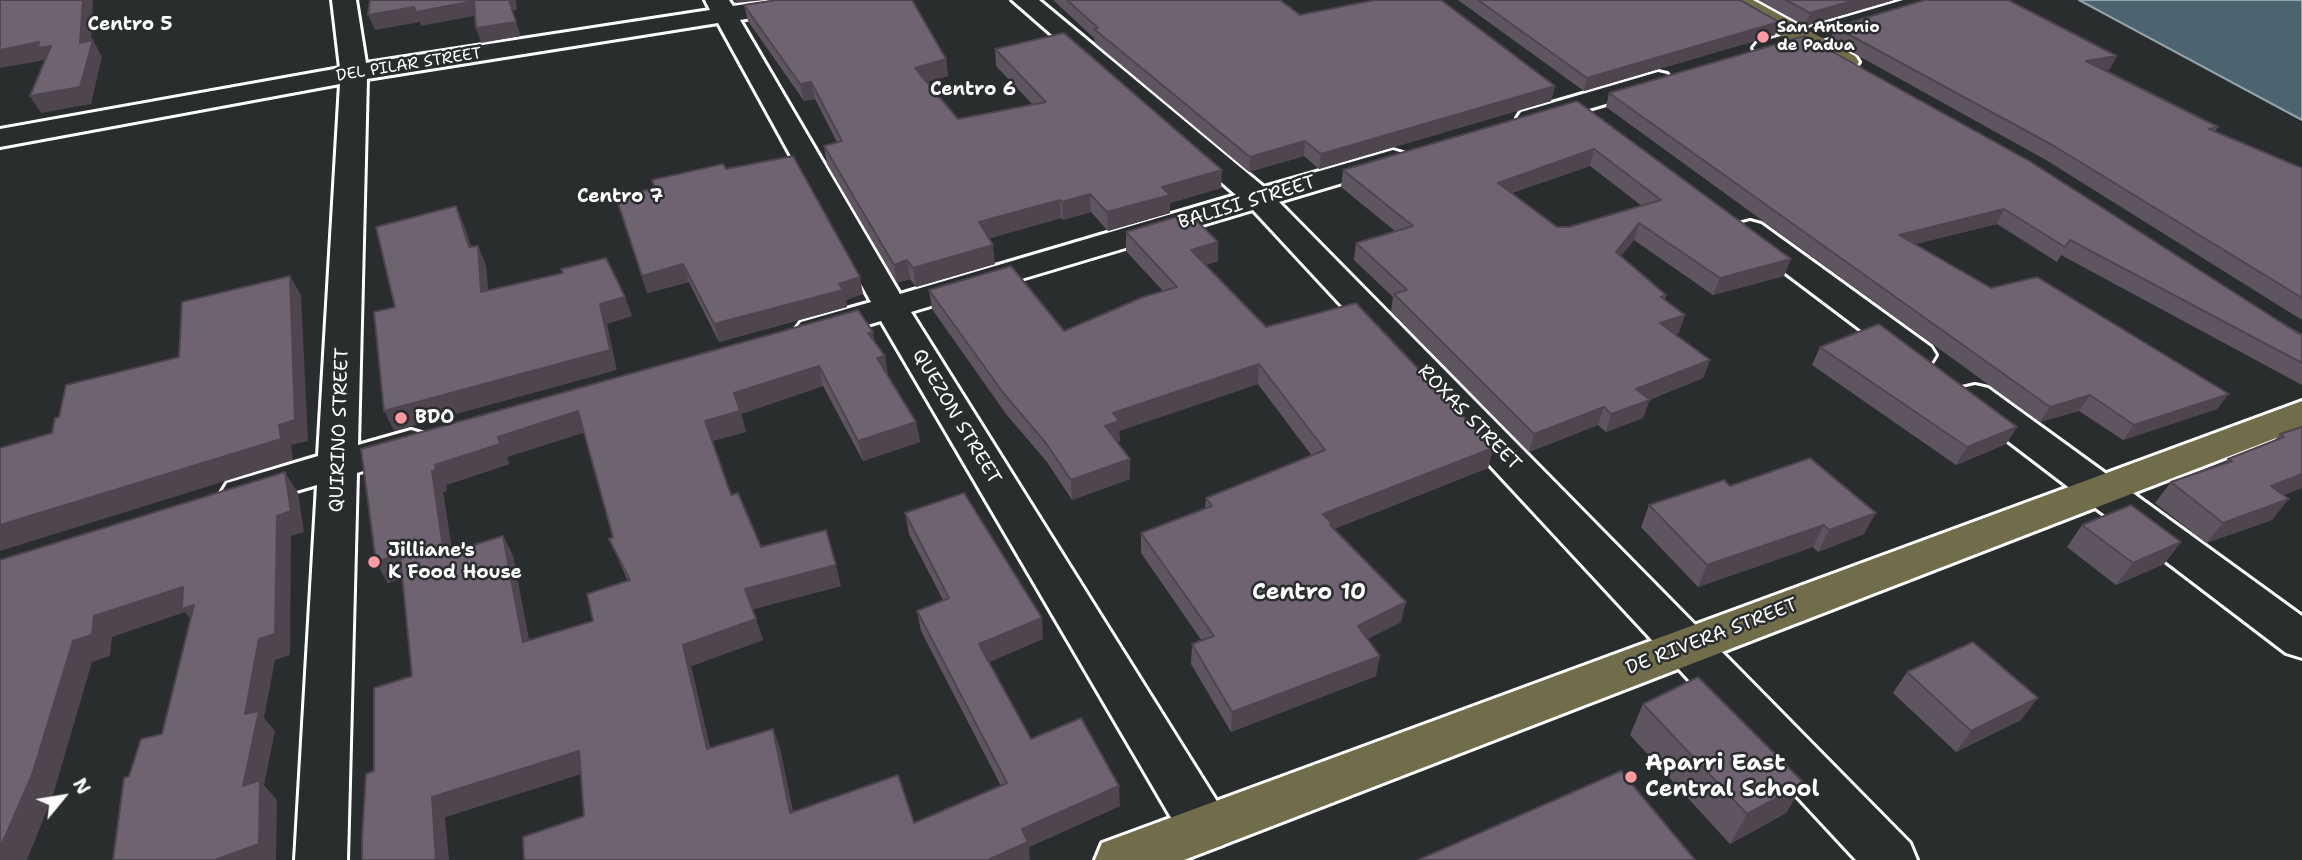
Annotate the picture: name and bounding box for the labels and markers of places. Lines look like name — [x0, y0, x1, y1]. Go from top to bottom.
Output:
place label: San Antonio de Padua — [1777, 18, 1880, 56]
marker: San Antonio de Padua — [1755, 29, 1771, 45]
place label: BDO — [415, 407, 454, 429]
marker: BDO — [393, 410, 409, 426]
place label: Jilliane's K Food House — [388, 540, 522, 584]
marker: Jilliane's K Food House — [366, 554, 382, 570]
place label: Aparri East Central School — [1645, 750, 1820, 804]
marker: Aparri East Central School — [1623, 769, 1639, 785]

